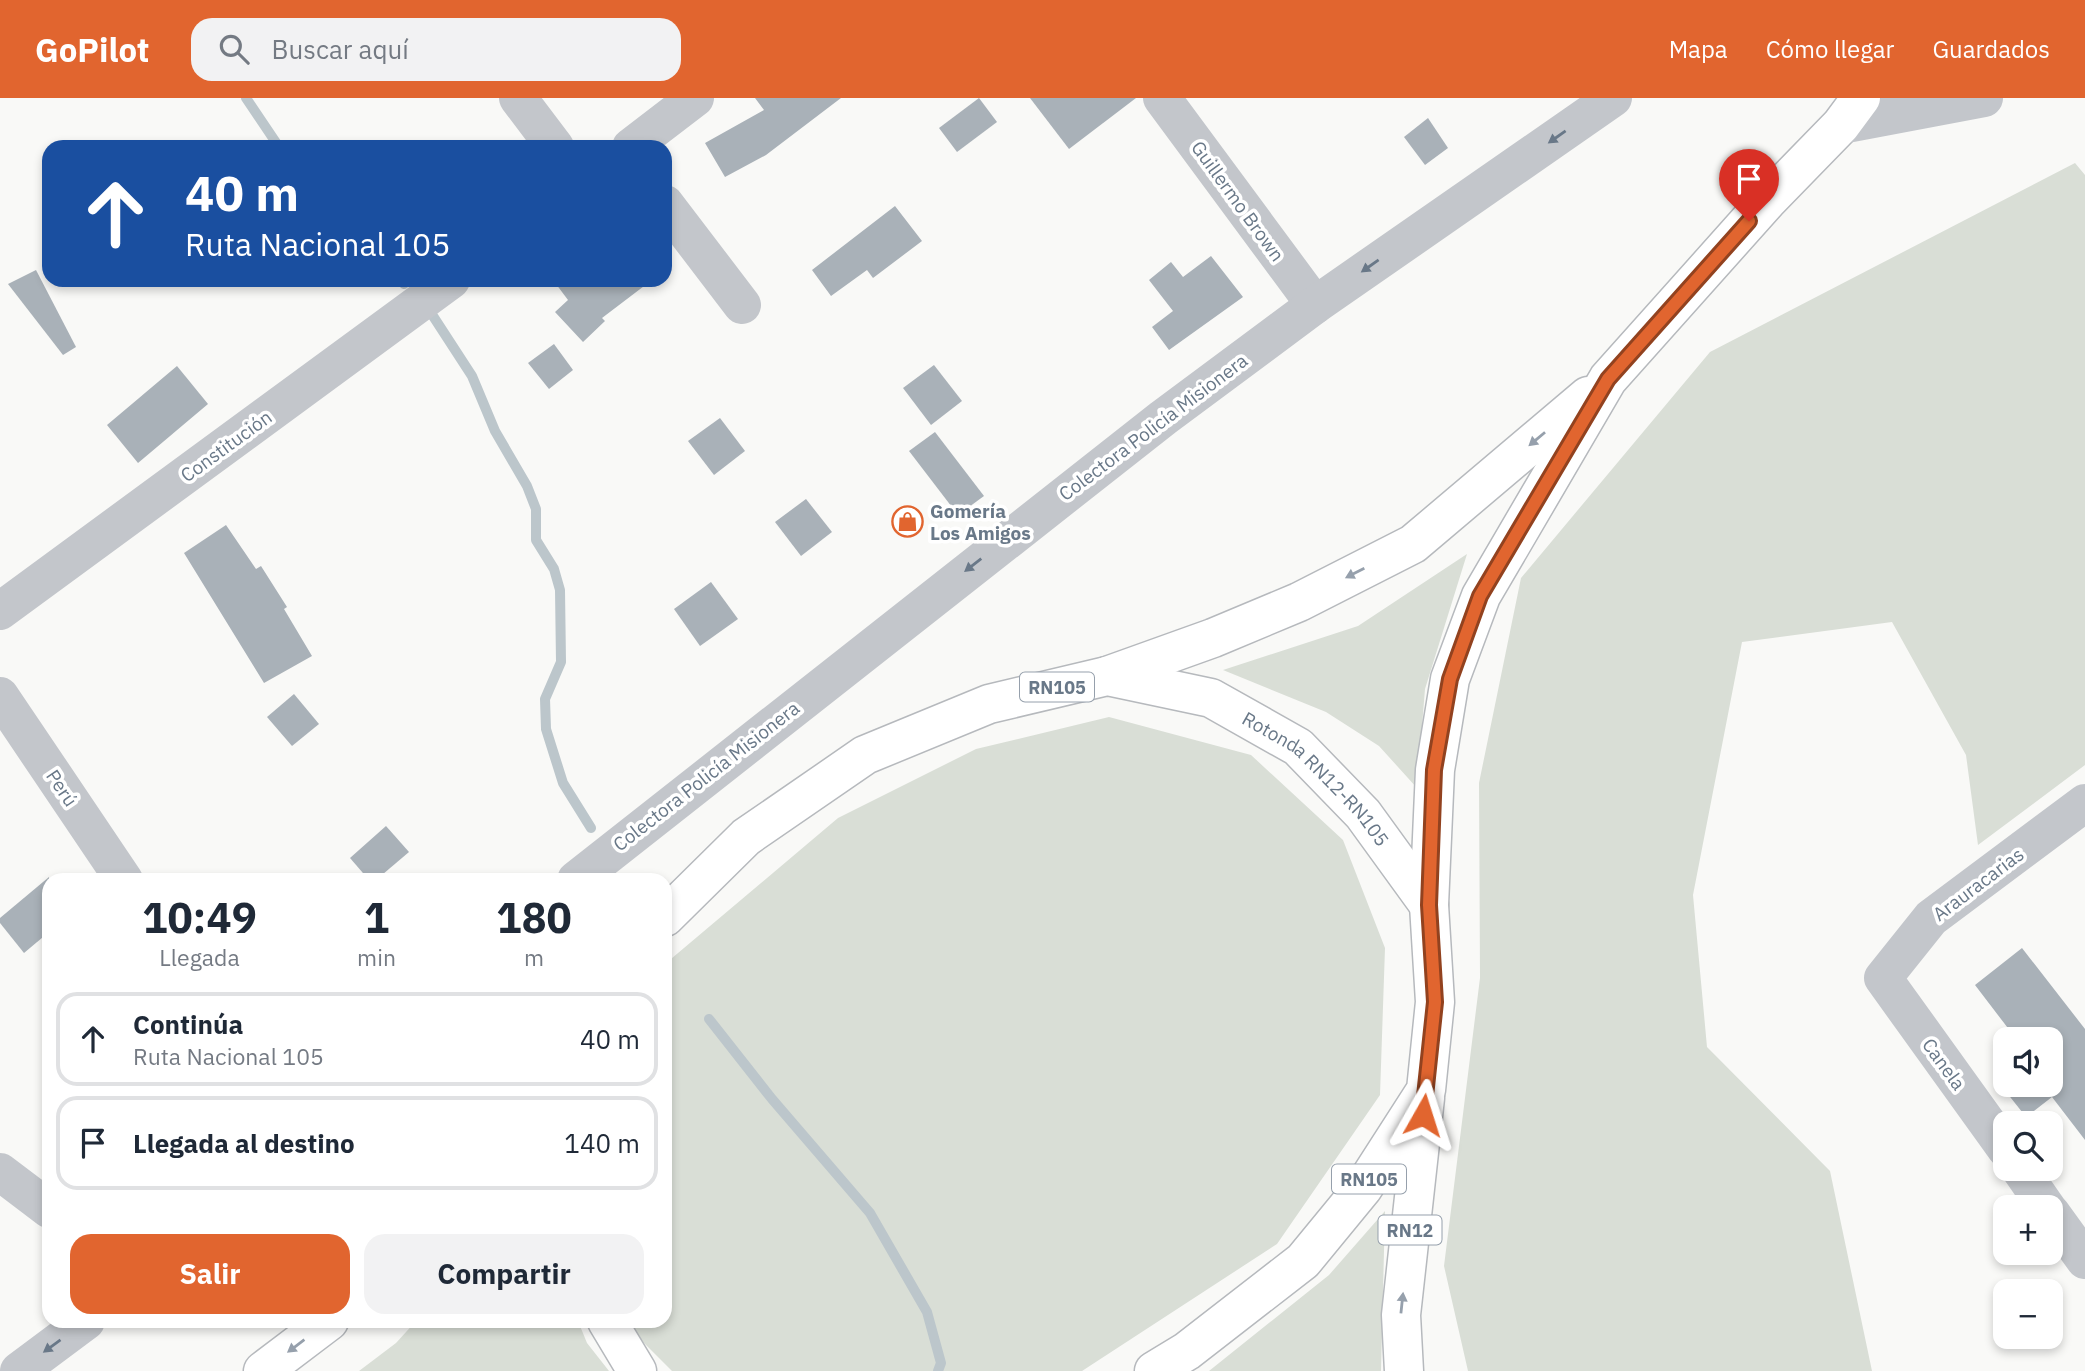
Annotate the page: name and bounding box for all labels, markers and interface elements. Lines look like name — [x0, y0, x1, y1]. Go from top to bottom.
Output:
search box — [191, 18, 681, 81]
text: GoPilot — [35, 28, 149, 71]
icon: search — [215, 30, 253, 68]
text: Buscar aquí — [271, 32, 409, 66]
text: Mapa — [1669, 33, 1728, 65]
text: Cómo llegar — [1766, 33, 1894, 65]
text: Guardados — [1932, 33, 2050, 65]
one-way arrow — [1548, 130, 1566, 144]
street label: Guillermo Brown — [1186, 136, 1290, 266]
pin — [1719, 149, 1779, 221]
icon: arrive — [1730, 160, 1768, 198]
text: 40 m — [185, 161, 299, 224]
icon: ahead — [70, 168, 161, 259]
text: Ruta Nacional 105 — [185, 223, 450, 265]
one-way arrow — [1361, 259, 1379, 273]
street label: Colectora Policía Misionera — [1054, 348, 1252, 506]
street label: Constitución — [176, 405, 276, 487]
one-way arrow — [1529, 431, 1546, 446]
place label: Gomería Los Amigos — [930, 499, 1031, 545]
shop icon: Gomería Los Amigos — [890, 505, 924, 539]
one-way arrow — [965, 558, 983, 573]
one-way arrow — [1345, 568, 1365, 579]
road number: RN105 — [1020, 672, 1094, 702]
street label: Colectora Policía Misionera — [608, 696, 804, 856]
street label: Rotonda RN12-RN105 — [1238, 706, 1394, 851]
street label: Perú — [41, 765, 83, 811]
street label: Arauracarias — [1928, 842, 2028, 926]
text: 10:49 — [142, 890, 257, 945]
text: 1 — [364, 890, 389, 945]
text: 180 — [496, 890, 572, 945]
text: Llegada — [159, 942, 240, 972]
text: min — [357, 942, 396, 972]
text: m — [524, 942, 544, 972]
text: Continúa — [133, 1007, 243, 1041]
icon: ahead — [74, 1020, 112, 1058]
text: 40 m — [580, 1022, 640, 1056]
map controls — [1993, 1027, 2063, 1349]
button: sound — [1993, 1027, 2063, 1097]
street label: Canela — [1917, 1033, 1971, 1095]
text: Ruta Nacional 105 — [133, 1041, 324, 1071]
position arrow — [1386, 1078, 1460, 1152]
button: search — [1993, 1111, 2063, 1181]
icon: arrive — [74, 1124, 112, 1162]
text: Llegada al destino — [133, 1126, 355, 1160]
text: 140 m — [564, 1126, 640, 1160]
road number: RN105 — [1332, 1164, 1406, 1194]
button: + — [1993, 1195, 2063, 1265]
road number: RN12 — [1378, 1216, 1442, 1245]
button: Salir — [70, 1234, 350, 1314]
button: Compartir — [364, 1234, 644, 1314]
button: − — [1993, 1279, 2063, 1349]
one-way arrow — [1397, 1292, 1408, 1314]
one-way arrow — [43, 1339, 62, 1353]
one-way arrow — [287, 1339, 305, 1353]

